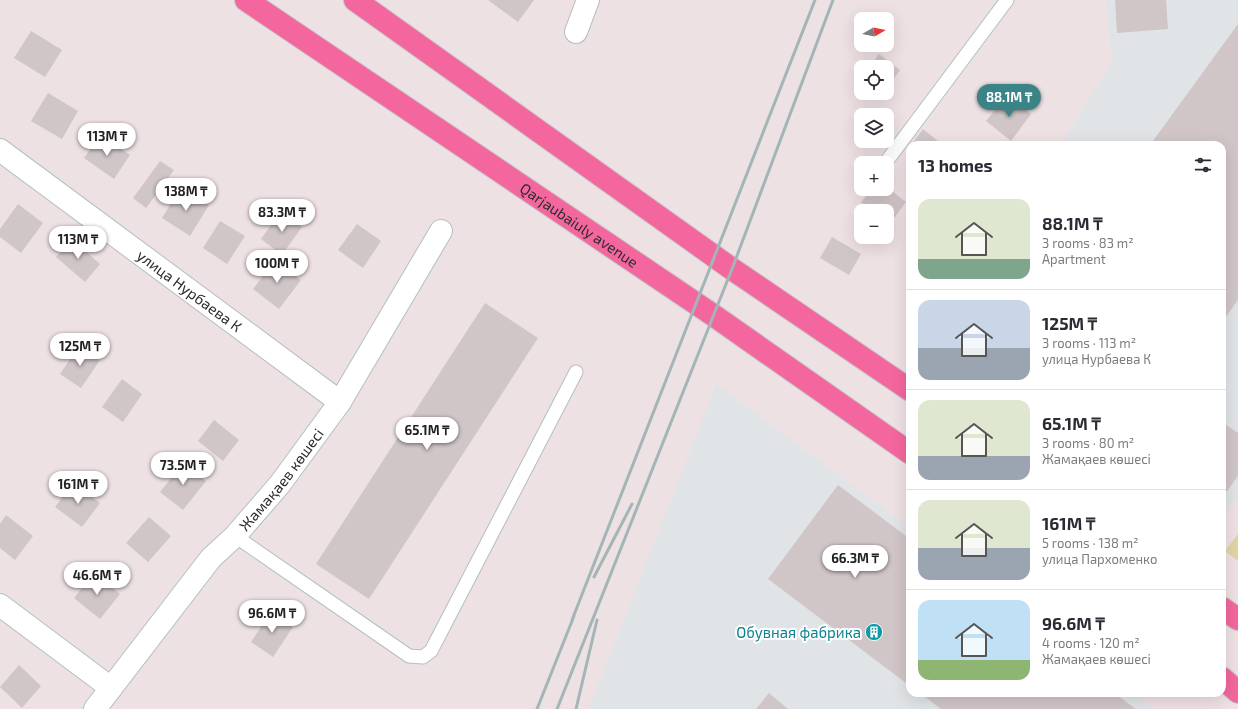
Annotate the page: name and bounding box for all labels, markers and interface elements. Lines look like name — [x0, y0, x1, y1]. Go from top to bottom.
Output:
north arrow — [854, 12, 894, 52]
map controls — [854, 12, 894, 244]
button: locate — [854, 60, 894, 100]
pin: 88.1M ₸ — [972, 84, 1046, 118]
text: 88.1M ₸ — [986, 89, 1032, 105]
button: layers — [854, 108, 894, 148]
pin: 113M ₸ — [74, 123, 140, 157]
text: 113M ₸ — [87, 128, 127, 144]
icon: filters — [1192, 154, 1214, 176]
text: 13 homes — [918, 155, 993, 175]
button: + — [854, 156, 894, 196]
pin: 138M ₸ — [153, 178, 219, 212]
street label: Qarjaubaiuly avenue — [516, 179, 642, 271]
text: 138M ₸ — [165, 183, 207, 199]
pin: 83.3M ₸ — [245, 199, 319, 233]
text: 83.3M ₸ — [258, 204, 306, 220]
button: − — [854, 204, 894, 244]
text: 88.1M ₸ — [1042, 213, 1102, 233]
icon: home — [950, 215, 998, 263]
pin: 113M ₸ — [45, 226, 111, 260]
text: 113M ₸ — [58, 231, 98, 247]
text: 3 rooms · 83 m² — [1042, 235, 1134, 251]
street label: улица Нурбаева К — [133, 246, 246, 335]
pin: 100M ₸ — [244, 250, 310, 284]
text: Apartment — [1042, 251, 1106, 267]
text: 100M ₸ — [255, 255, 299, 271]
text: 125M ₸ — [1042, 313, 1097, 333]
icon: home — [950, 316, 998, 364]
pin: 125M ₸ — [47, 333, 113, 367]
text: 3 rooms · 113 m² — [1042, 335, 1136, 351]
text: 125M ₸ — [59, 338, 101, 354]
text: улица Нурбаева К — [1042, 351, 1151, 367]
text: 65.1M ₸ — [1042, 413, 1101, 433]
icon: home — [950, 416, 998, 464]
pin: 65.1M ₸ — [390, 417, 464, 451]
text: 65.1M ₸ — [405, 422, 449, 438]
street label: Жамақаев көшесі — [235, 425, 327, 534]
text: 3 rooms · 80 m² — [1042, 435, 1134, 451]
text: Жамақаев көшесі — [1042, 451, 1151, 467]
pin: 73.5M ₸ — [146, 452, 220, 486]
text: 73.5M ₸ — [160, 457, 206, 473]
pin: 161M ₸ — [45, 471, 111, 505]
text: 161M ₸ — [58, 476, 98, 492]
text: 161M ₸ — [1042, 513, 1095, 533]
icon: home — [950, 516, 998, 564]
text: 5 rooms · 138 m² — [1042, 535, 1139, 551]
pin: 66.3M ₸ — [818, 545, 892, 579]
text: 66.3M ₸ — [831, 550, 879, 566]
text: улица Пархоменко — [1042, 551, 1157, 567]
pin: 46.6M ₸ — [60, 562, 134, 596]
text: 46.6M ₸ — [73, 567, 121, 583]
pin: 96.6M ₸ — [235, 600, 309, 634]
text: 96.6M ₸ — [248, 605, 296, 621]
text: 96.6M ₸ — [1042, 613, 1105, 633]
icon: home — [950, 616, 998, 664]
building icon: Обувная фабрика — [864, 622, 884, 642]
place label: Обувная фабрика — [736, 623, 861, 642]
text: 4 rooms · 120 m² — [1042, 635, 1140, 651]
text: Жамақаев көшесі — [1042, 651, 1151, 667]

